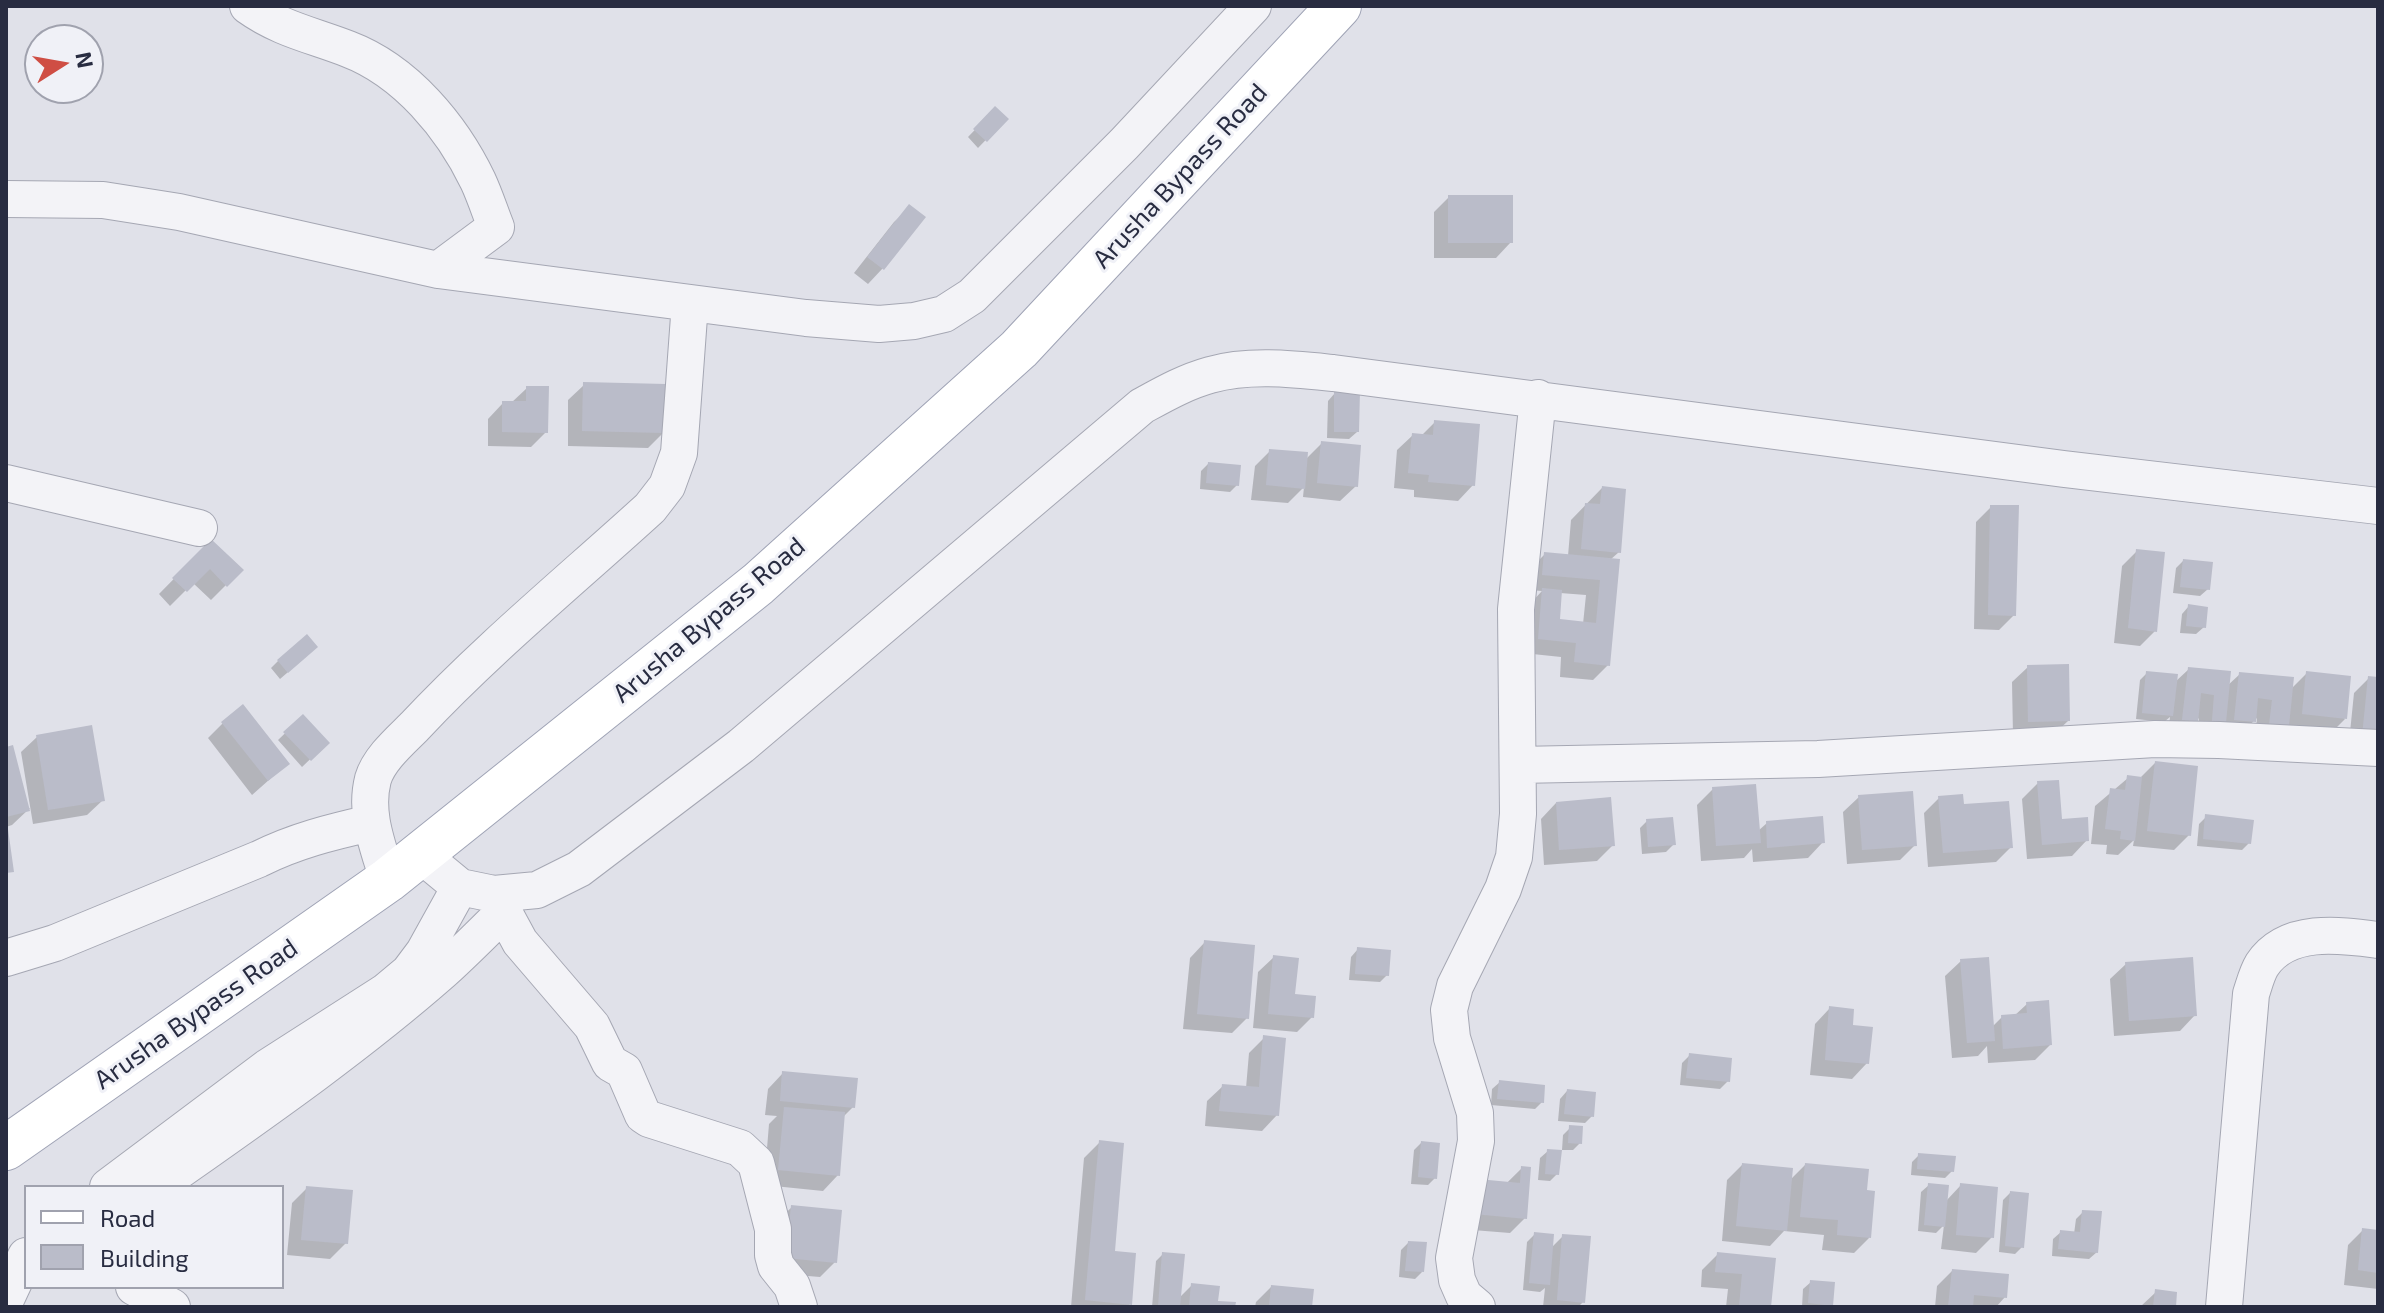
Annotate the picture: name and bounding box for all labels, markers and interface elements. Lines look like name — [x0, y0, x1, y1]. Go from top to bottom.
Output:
north arrow — [24, 24, 104, 104]
text: N — [71, 50, 100, 70]
street label: Arusha Bypass Road — [1086, 77, 1274, 275]
street label: Arusha Bypass Road — [607, 531, 811, 709]
street label: Arusha Bypass Road — [88, 932, 304, 1096]
legend — [24, 1185, 284, 1289]
text: Road — [100, 1203, 155, 1232]
text: Building — [100, 1243, 189, 1272]

